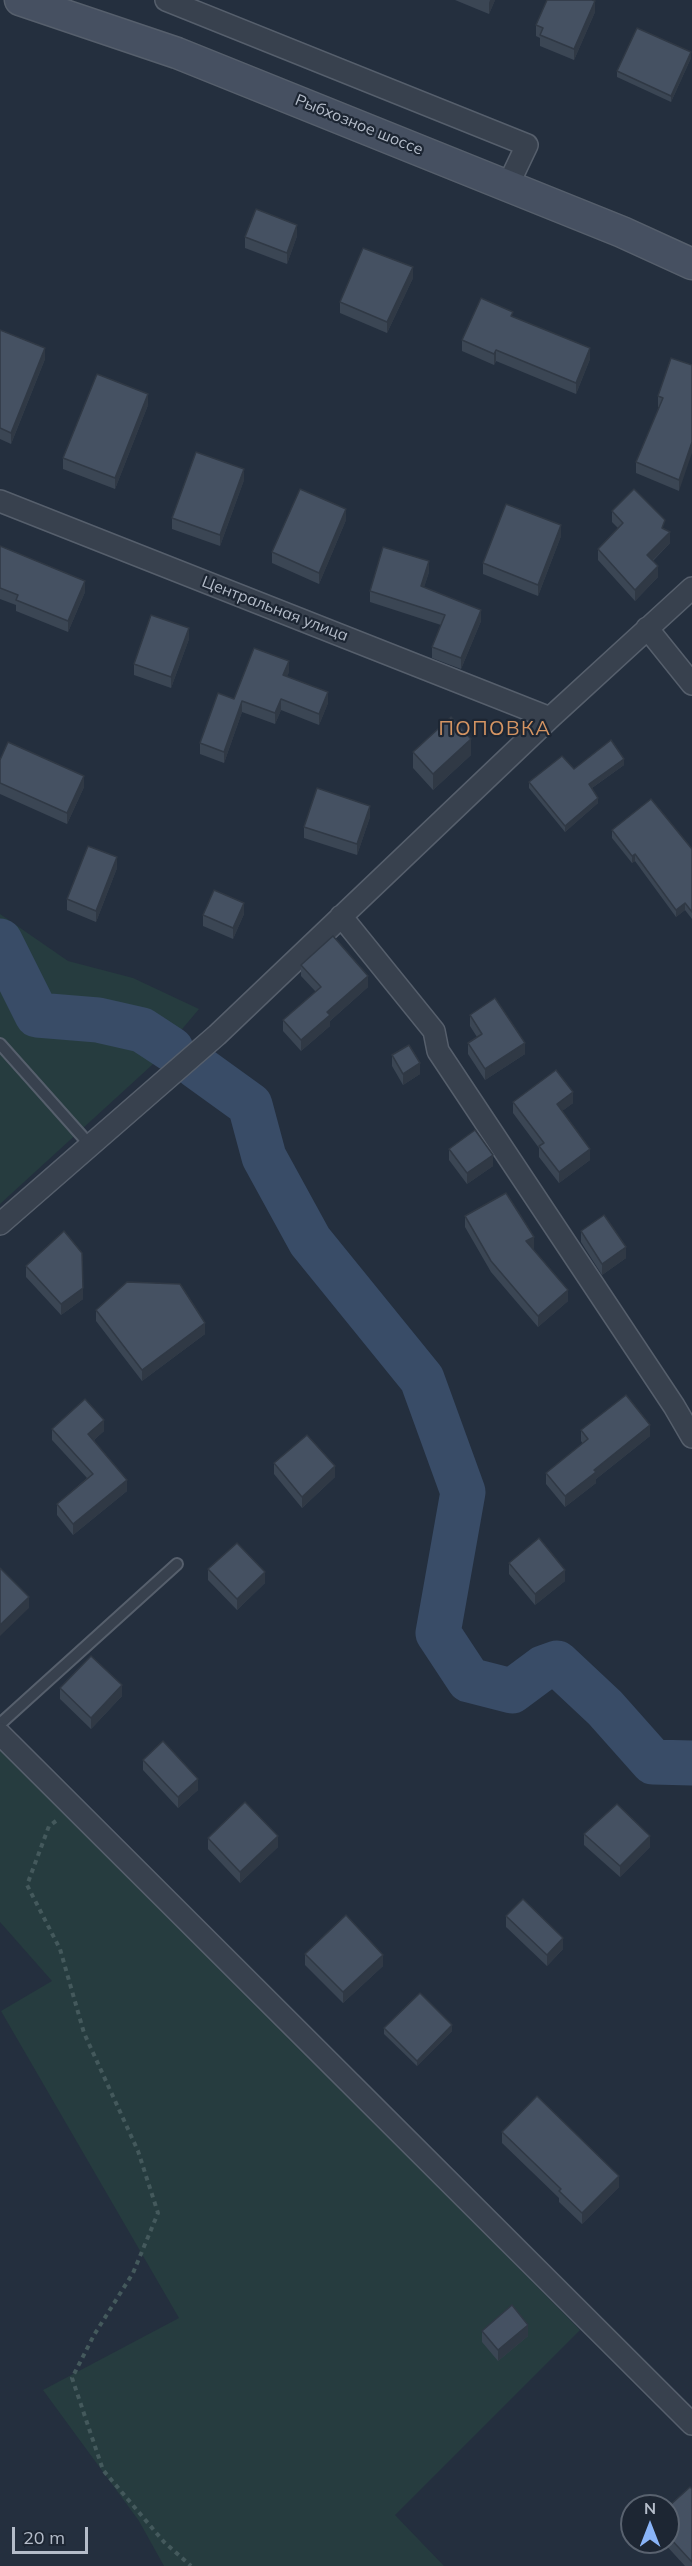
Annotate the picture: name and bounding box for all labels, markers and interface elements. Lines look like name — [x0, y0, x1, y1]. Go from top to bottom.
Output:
street label: Рыбхозное шоссе — [292, 91, 426, 159]
street label: Центральная улица — [199, 572, 351, 646]
district label: ПОПОВКА — [438, 717, 552, 741]
north arrow — [620, 2494, 680, 2554]
text: N — [644, 2498, 656, 2518]
scale bar — [15, 2515, 92, 2553]
text: 20 m — [23, 2526, 65, 2549]

